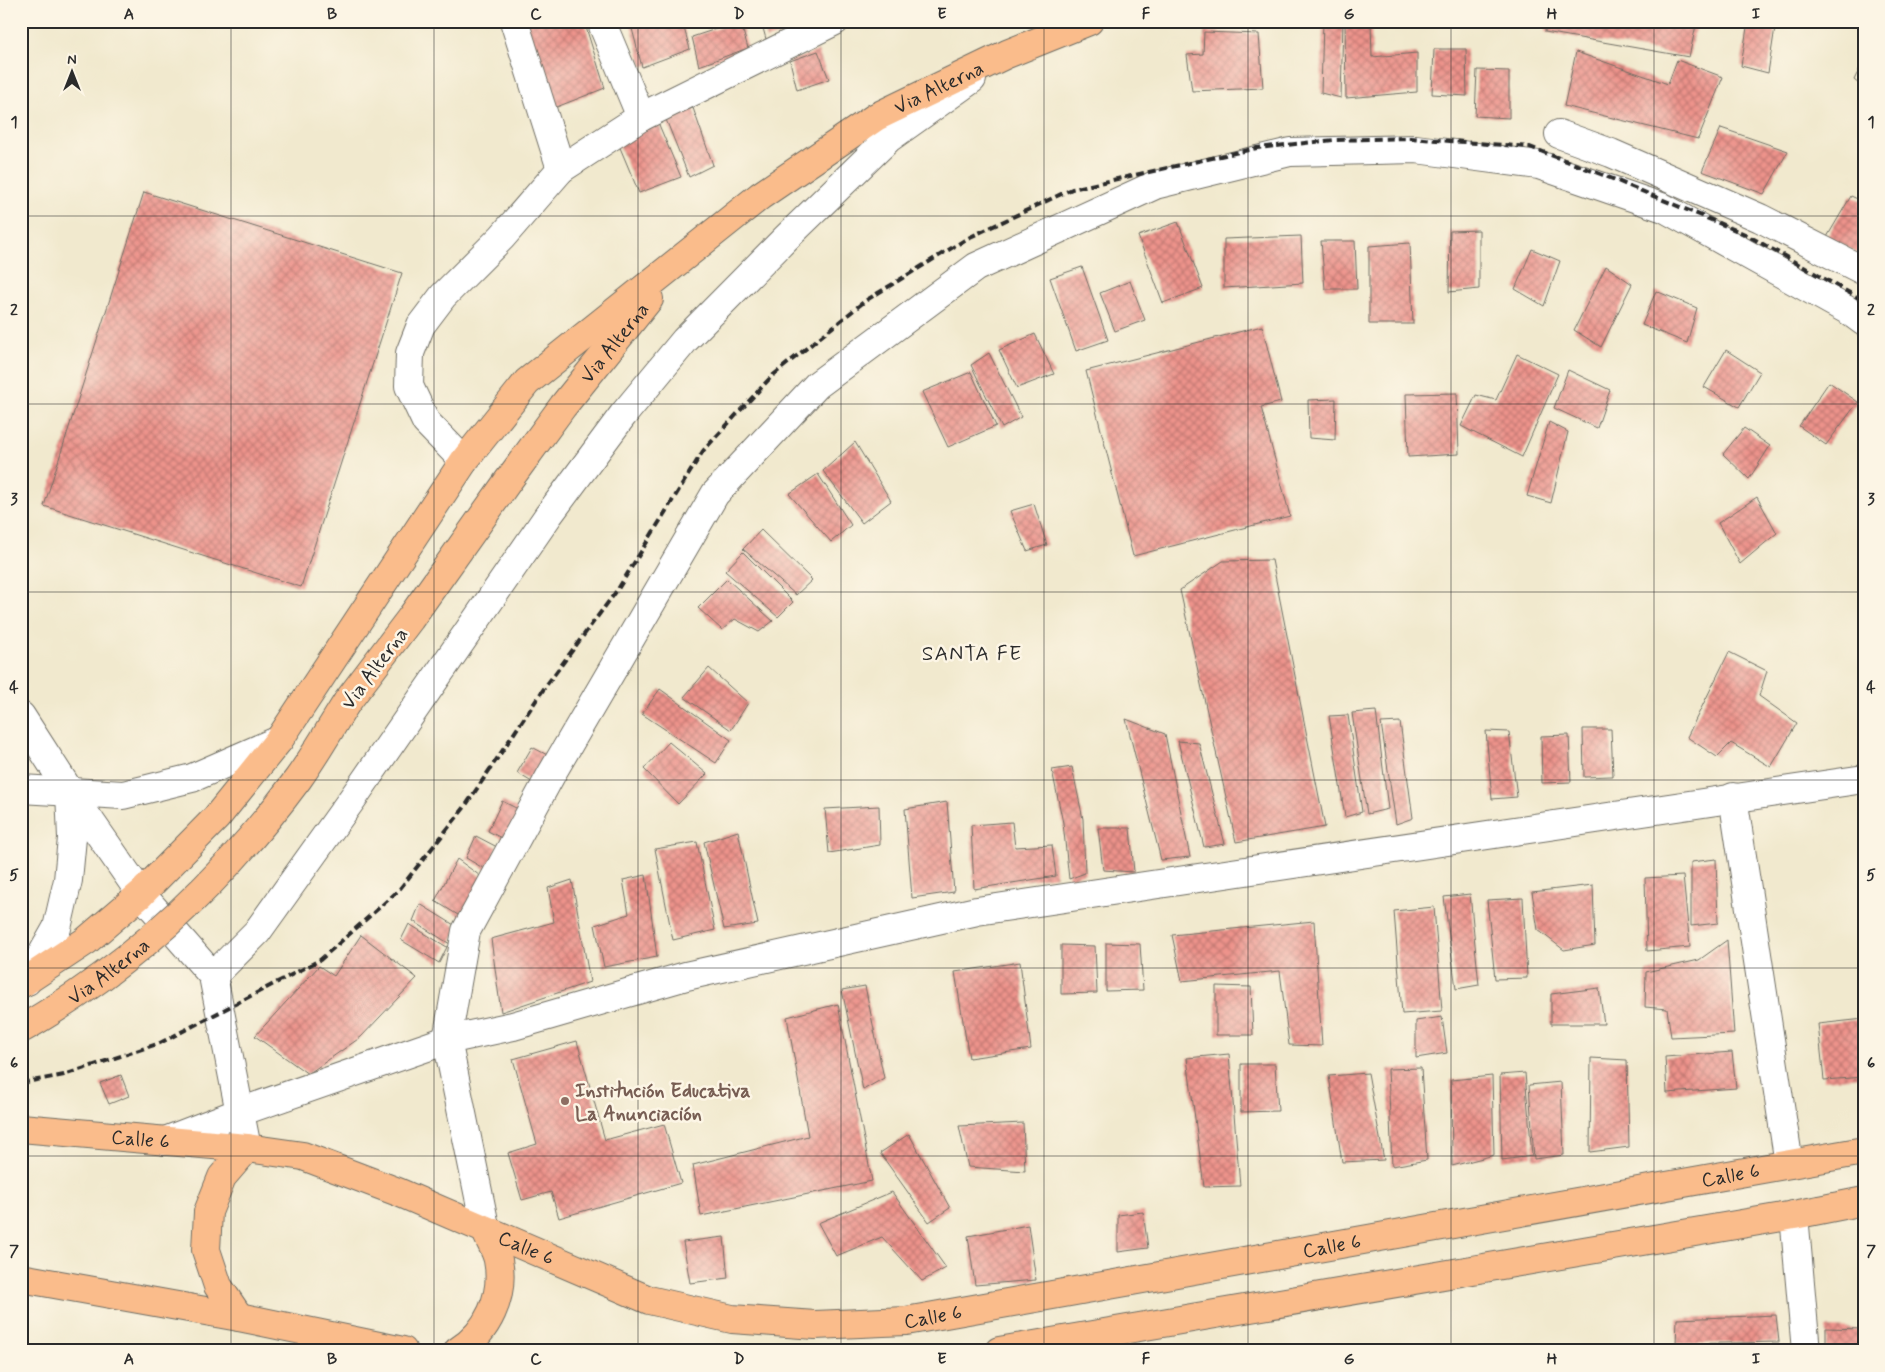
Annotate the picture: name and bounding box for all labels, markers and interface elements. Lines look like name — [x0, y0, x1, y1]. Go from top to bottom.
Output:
text: A — [124, 4, 134, 25]
text: B — [327, 4, 337, 25]
text: C — [530, 4, 542, 25]
text: D — [733, 4, 745, 25]
text: E — [937, 4, 947, 25]
text: F — [1142, 4, 1151, 25]
text: G — [1344, 4, 1355, 25]
text: H — [1547, 4, 1558, 25]
text: I — [1752, 4, 1761, 25]
north arrow — [48, 48, 98, 98]
text: N — [67, 51, 77, 69]
street label: Via Alterna — [890, 55, 989, 121]
text: 1 — [10, 112, 18, 133]
text: 1 — [1867, 112, 1875, 133]
street label: Via Alterna — [574, 297, 656, 390]
text: 2 — [10, 300, 18, 321]
text: 2 — [1867, 300, 1875, 321]
text: 3 — [10, 489, 18, 510]
text: 3 — [1867, 489, 1875, 510]
street label: Via Alterna — [335, 622, 415, 716]
district label: SANTA FE — [922, 640, 1022, 668]
text: 4 — [9, 677, 19, 698]
text: 4 — [1866, 677, 1876, 698]
text: 5 — [9, 865, 19, 886]
text: 5 — [1866, 865, 1876, 886]
street label: Via Alterna — [63, 932, 156, 1012]
text: 6 — [10, 1053, 18, 1074]
text: 6 — [1867, 1053, 1875, 1074]
place label: Institución Educativa La Anunciación — [575, 1078, 751, 1128]
marker: Institución Educativa La Anunciación — [559, 1095, 571, 1107]
street label: Calle 6 — [110, 1124, 171, 1156]
street label: Calle 6 — [1699, 1158, 1762, 1195]
street label: Calle 6 — [494, 1225, 558, 1273]
street label: Calle 6 — [1301, 1229, 1363, 1265]
text: 7 — [9, 1241, 19, 1262]
text: 7 — [1866, 1241, 1876, 1262]
street label: Calle 6 — [902, 1299, 964, 1336]
text: A — [124, 1349, 134, 1370]
text: B — [327, 1349, 337, 1370]
text: C — [530, 1349, 542, 1370]
text: D — [733, 1349, 745, 1370]
text: E — [937, 1349, 947, 1370]
text: F — [1142, 1349, 1151, 1370]
text: G — [1344, 1349, 1355, 1370]
text: H — [1547, 1349, 1558, 1370]
text: I — [1752, 1349, 1761, 1370]

